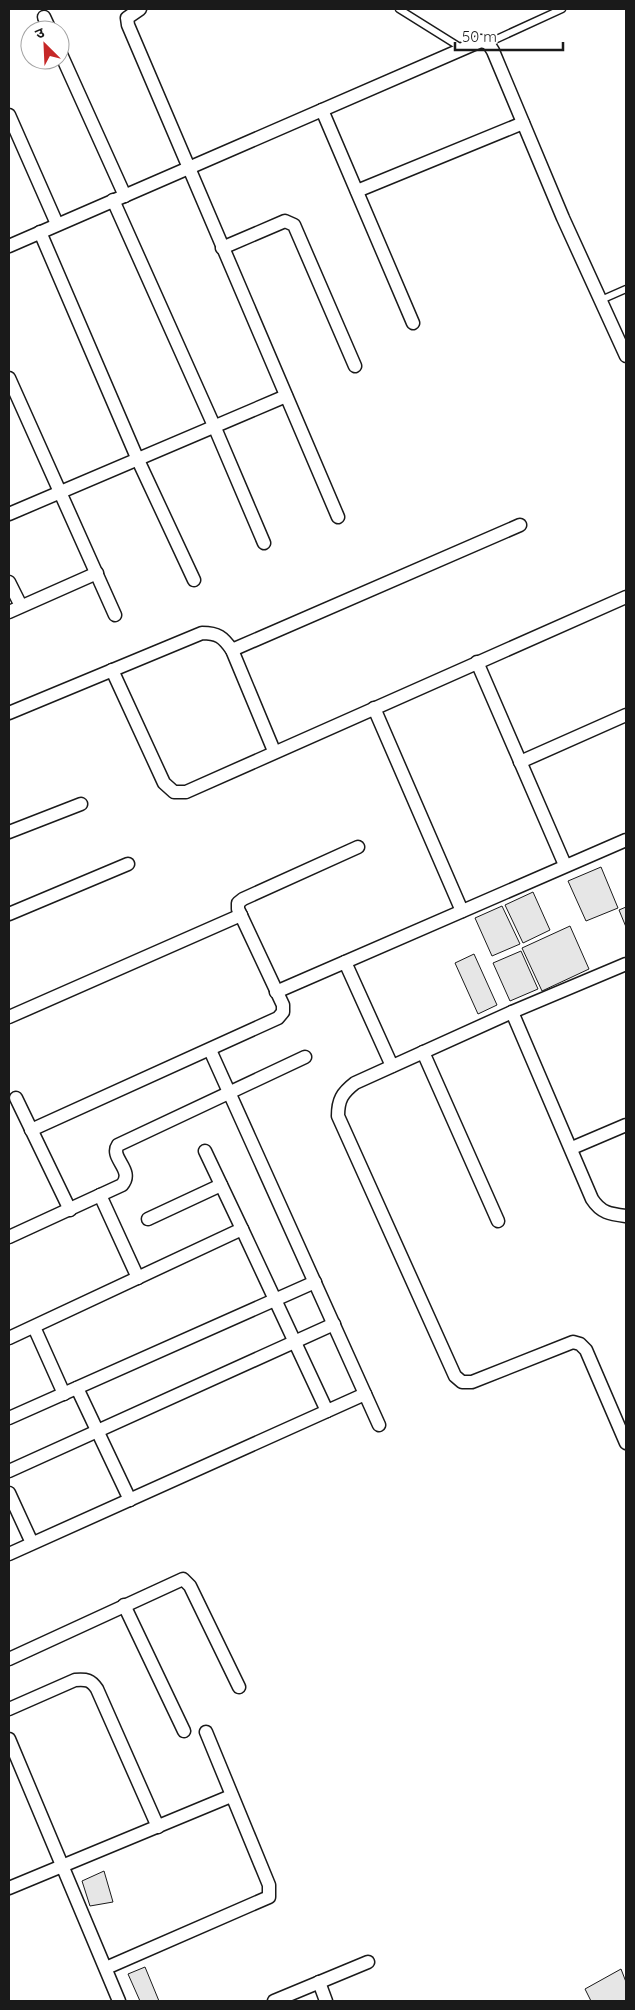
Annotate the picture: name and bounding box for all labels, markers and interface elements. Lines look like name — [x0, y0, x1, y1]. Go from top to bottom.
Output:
north arrow — [20, 20, 70, 70]
scale bar — [455, 20, 562, 52]
text: उ — [32, 23, 48, 43]
text: 50 m — [462, 27, 497, 46]

